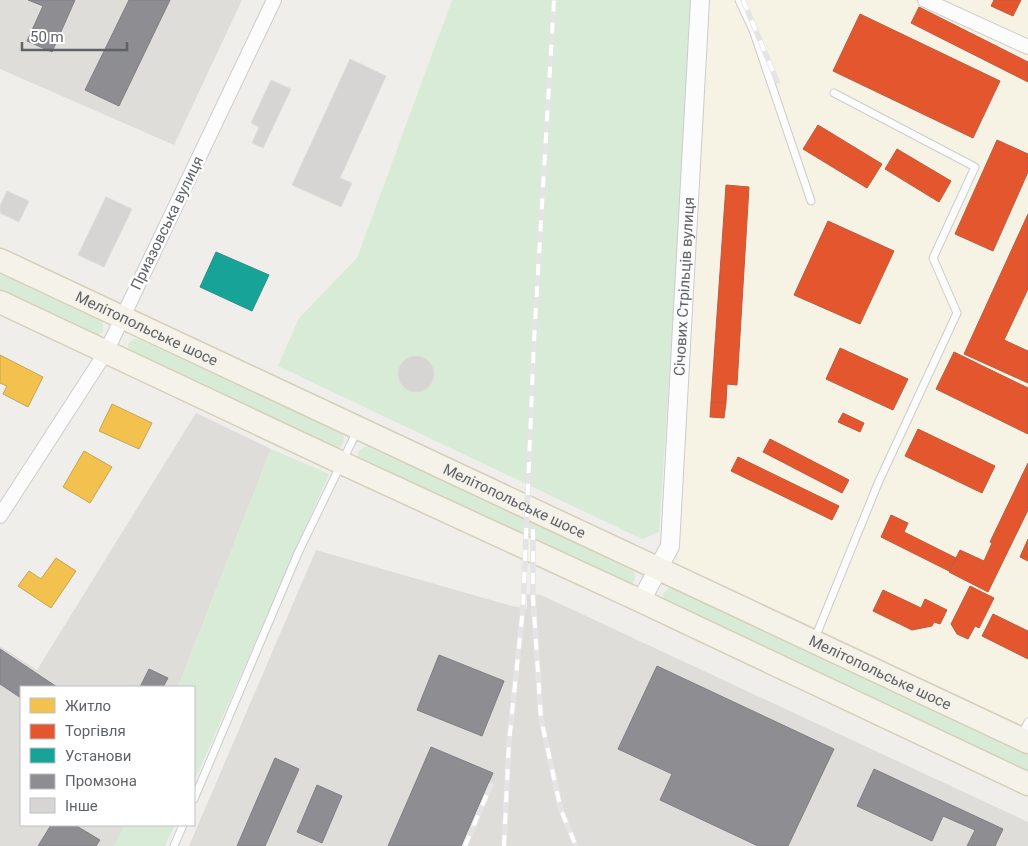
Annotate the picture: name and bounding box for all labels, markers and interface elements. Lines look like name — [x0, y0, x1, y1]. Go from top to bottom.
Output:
scale bar — [22, 20, 128, 52]
text: 50 m — [30, 28, 64, 46]
street label: Приазовська вулиця — [127, 153, 207, 293]
street label: Січових Стрільців вулиця — [670, 197, 698, 377]
street label: Мелітопольське шосе — [73, 288, 221, 370]
street label: Мелітопольське шосе — [440, 460, 588, 542]
street label: Мелітопольське шосе — [806, 632, 954, 714]
legend — [20, 686, 195, 826]
text: Житло — [65, 697, 111, 715]
text: Торгівля — [65, 722, 126, 740]
text: Установи — [65, 747, 132, 765]
text: Промзона — [65, 772, 137, 790]
text: Інше — [65, 797, 98, 815]

